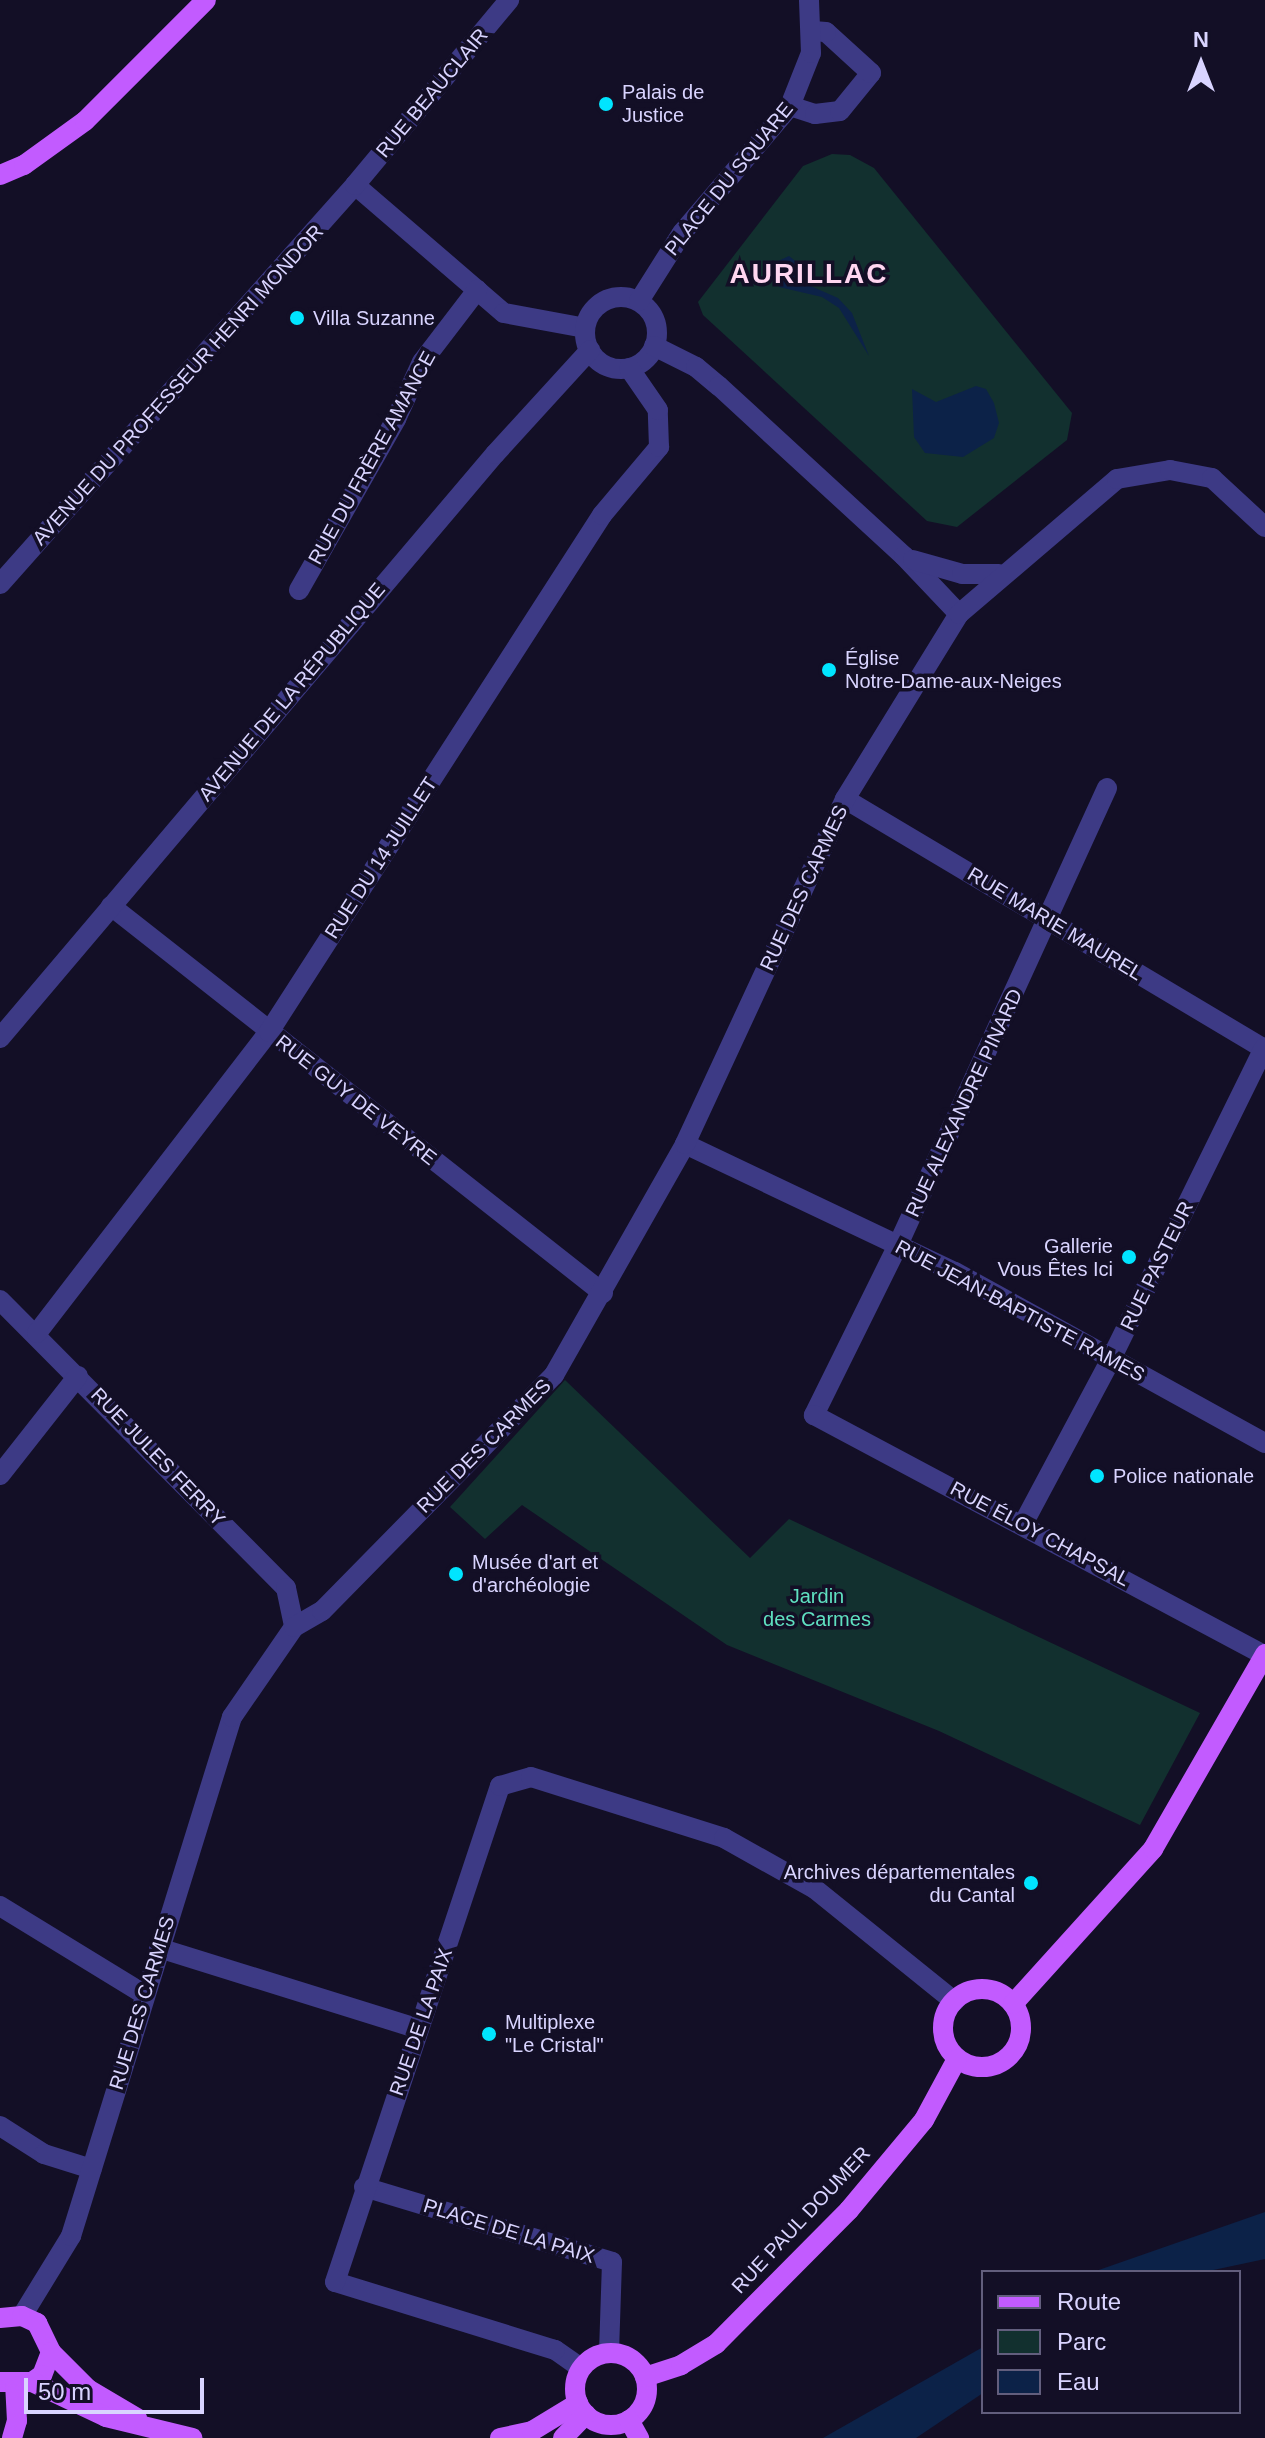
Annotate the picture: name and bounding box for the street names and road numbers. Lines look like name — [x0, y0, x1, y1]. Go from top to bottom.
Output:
street label: RUE BEAUCLAIR — [371, 24, 493, 162]
street label: PLACE DU SQUARE — [660, 98, 798, 260]
street label: AVENUE DU PROFESSEUR HENRI MONDOR — [28, 220, 328, 550]
street label: RUE DU FRÈRE AMANCE — [303, 347, 441, 569]
street label: AVENUE DE LA RÉPUBLIQUE — [193, 578, 391, 806]
street label: RUE DU 14 JUILLET — [320, 773, 442, 943]
street label: RUE DES CARMES — [755, 801, 853, 975]
street label: RUE MARIE MAUREL — [963, 862, 1147, 986]
street label: RUE ALEXANDRE PINARD — [900, 985, 1028, 1221]
street label: RUE GUY DE VEYRE — [271, 1030, 441, 1170]
street label: RUE PASTEUR — [1115, 1197, 1199, 1335]
street label: RUE JEAN-BAPTISTE RAMES — [891, 1235, 1149, 1387]
street label: RUE DES CARMES — [412, 1374, 556, 1518]
street label: RUE JULES FERRY — [86, 1383, 230, 1531]
street label: RUE ÉLOY CHAPSAL — [946, 1476, 1134, 1592]
street label: RUE DES CARMES — [104, 1913, 180, 2093]
street label: RUE DE LA PAIX — [384, 1945, 458, 2099]
street label: RUE PAUL DOUMER — [726, 2141, 876, 2299]
street label: PLACE DE LA PAIX — [420, 2193, 598, 2269]

